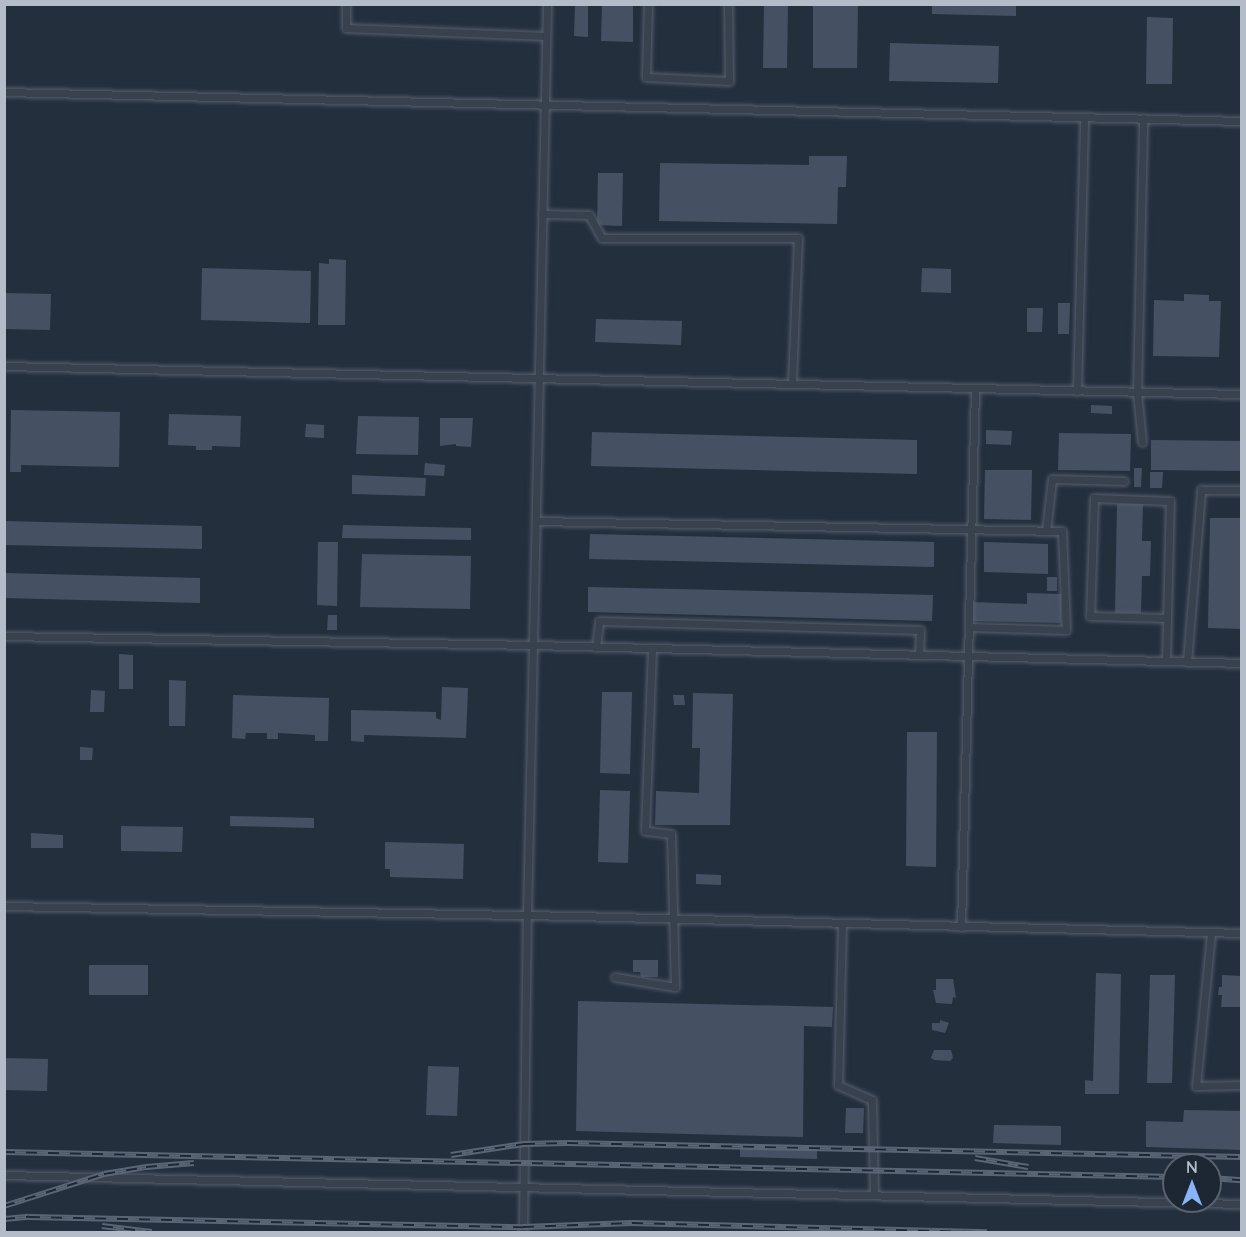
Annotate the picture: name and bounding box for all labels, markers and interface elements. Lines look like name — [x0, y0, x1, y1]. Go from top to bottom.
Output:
north arrow — [1162, 1153, 1222, 1213]
text: N — [1186, 1157, 1198, 1177]

